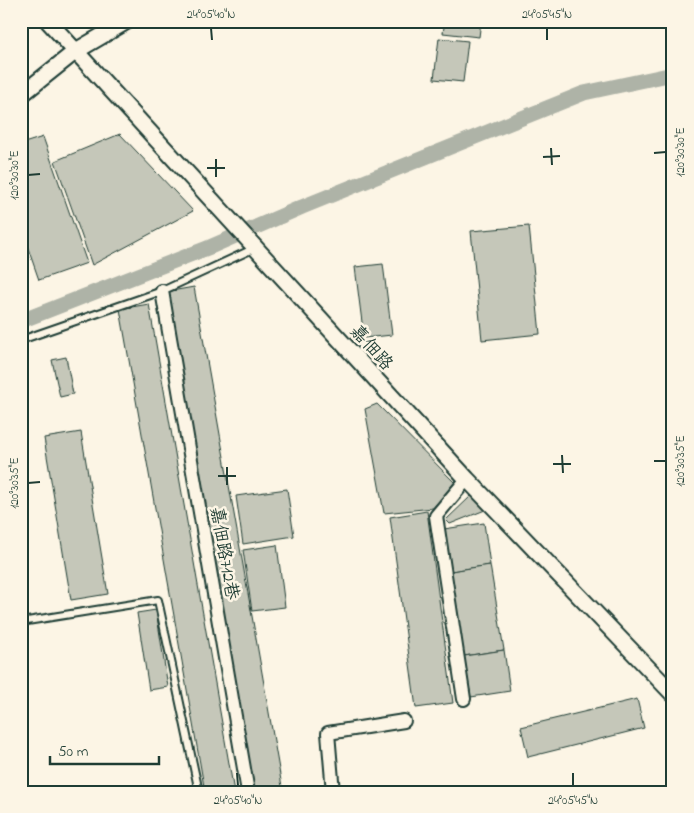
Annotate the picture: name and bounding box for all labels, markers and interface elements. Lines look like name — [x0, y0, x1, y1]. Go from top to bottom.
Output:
text: 24°05'40"N — [187, 6, 235, 24]
text: 24°05'45"N — [522, 6, 572, 24]
text: 120°30'30"E — [672, 127, 690, 177]
text: 120°30'30"E — [6, 150, 24, 200]
street label: 嘉佃路 — [343, 320, 398, 377]
text: 120°30'35"E — [672, 435, 690, 487]
text: 120°30'35"E — [6, 457, 24, 509]
street label: 嘉佃路712巷 — [202, 505, 244, 602]
scale bar — [50, 733, 159, 765]
text: 50 m — [58, 741, 89, 763]
text: 24°05'40"N — [214, 792, 262, 810]
text: 24°05'45"N — [548, 792, 598, 810]

